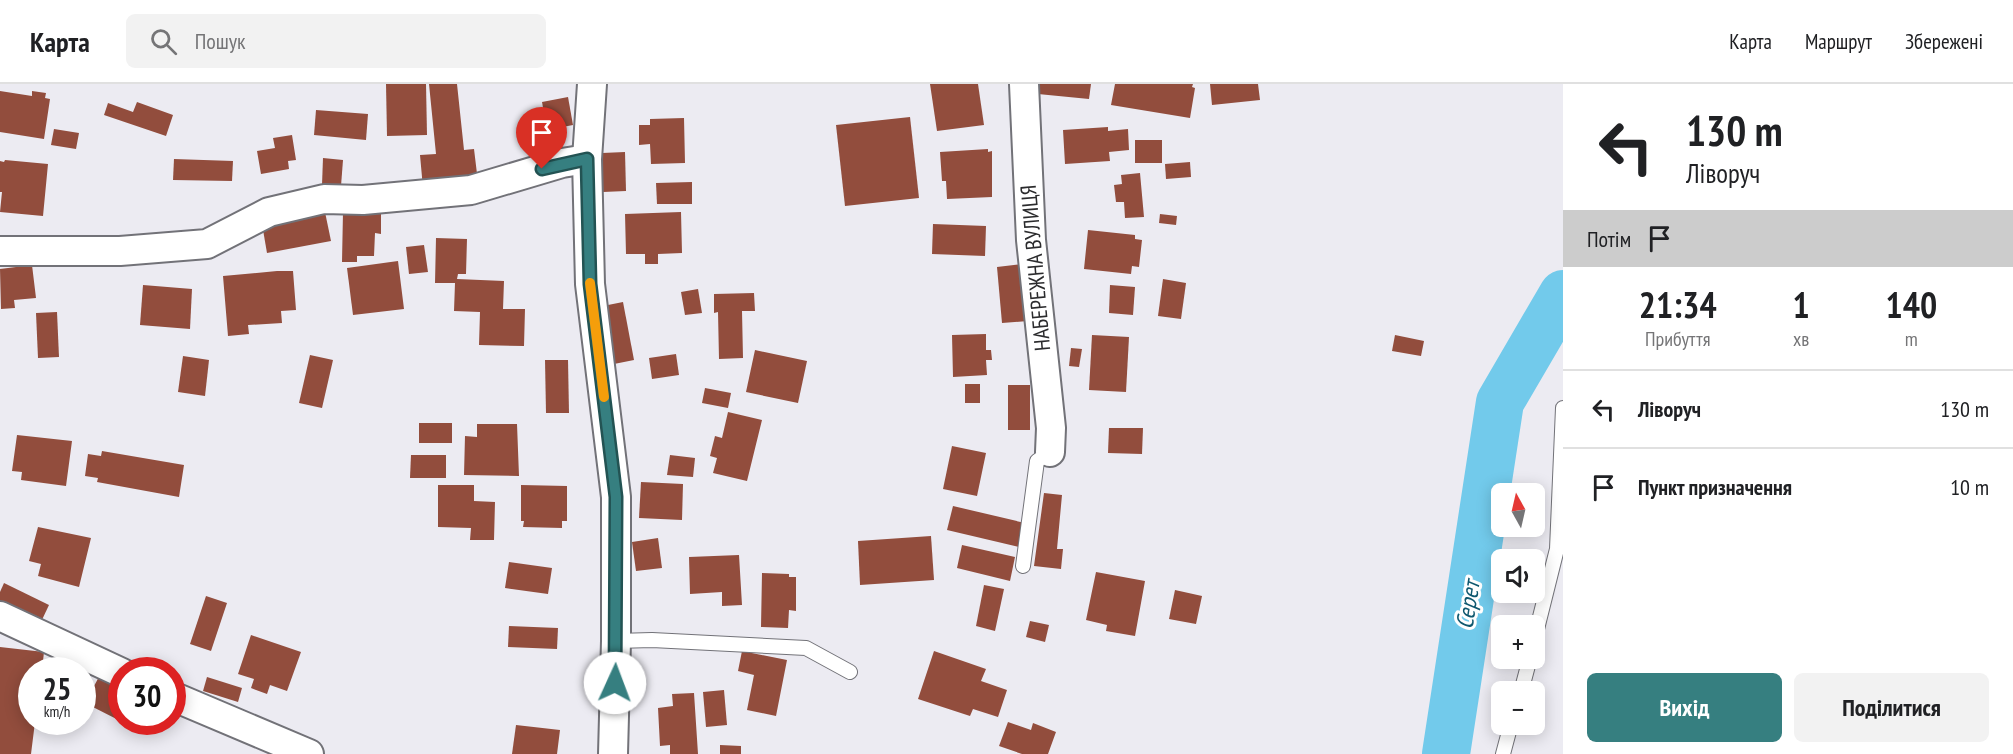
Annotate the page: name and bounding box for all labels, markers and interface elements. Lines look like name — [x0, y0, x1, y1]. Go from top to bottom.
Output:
search box — [126, 14, 546, 68]
text: Карта — [30, 23, 90, 60]
icon: search — [147, 25, 180, 58]
text: Пошук — [195, 27, 246, 55]
text: Карта — [1729, 28, 1772, 55]
text: Маршрут — [1805, 28, 1872, 55]
text: Збережені — [1905, 28, 1983, 55]
text: 130 m — [1686, 103, 1783, 158]
pin — [516, 107, 567, 169]
icon: left — [1587, 108, 1665, 186]
icon: arrive — [525, 116, 558, 149]
text: Ліворуч — [1686, 156, 1760, 190]
street label: НАБЕРЕЖНА ВУЛИЦЯ — [1014, 184, 1056, 352]
icon: arrive — [1643, 222, 1676, 255]
text: Потім — [1587, 225, 1631, 253]
text: 21:34 — [1639, 281, 1717, 328]
text: 1 — [1793, 281, 1810, 328]
text: 140 — [1886, 281, 1937, 328]
text: Прибуття — [1645, 326, 1710, 352]
text: хв — [1793, 326, 1809, 352]
text: m — [1905, 326, 1918, 352]
icon: left — [1587, 393, 1620, 426]
text: Ліворуч — [1638, 395, 1701, 423]
text: 130 m — [1940, 395, 1989, 423]
icon: arrive — [1587, 471, 1620, 504]
text: Пункт призначення — [1638, 473, 1792, 501]
text: 10 m — [1950, 473, 1989, 501]
north arrow — [1491, 483, 1545, 537]
map controls — [1491, 483, 1545, 735]
button: sound — [1491, 549, 1545, 603]
water label: Серет — [1448, 575, 1487, 631]
button: + — [1491, 615, 1545, 669]
position arrow — [583, 651, 647, 715]
speed limit sign: 30 — [108, 657, 186, 735]
text: 25 — [43, 669, 71, 708]
button: Вихід — [1587, 673, 1782, 742]
button: Поділитися — [1794, 673, 1989, 742]
button: − — [1491, 681, 1545, 735]
text: km/h — [44, 702, 70, 721]

